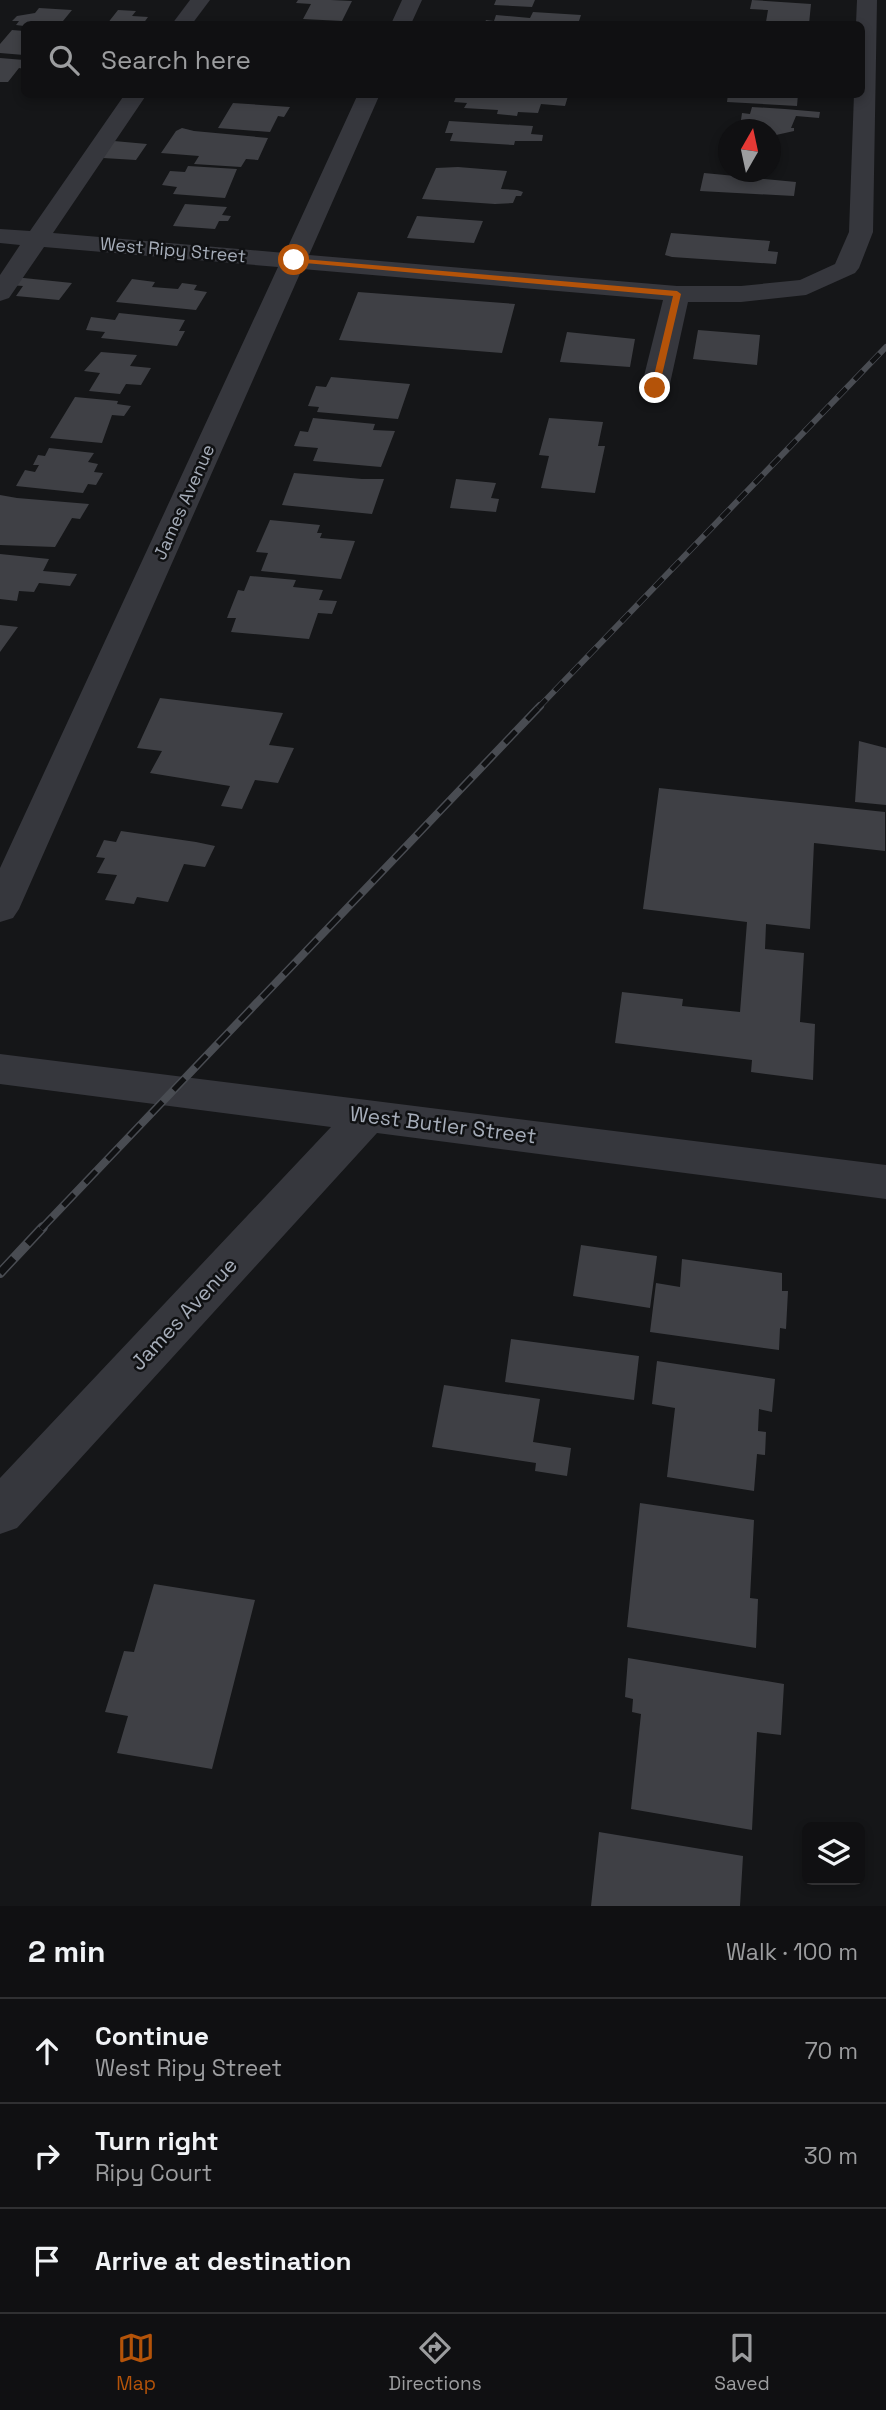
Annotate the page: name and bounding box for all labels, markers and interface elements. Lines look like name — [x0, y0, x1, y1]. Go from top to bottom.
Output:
search box — [21, 21, 865, 98]
icon: search — [45, 41, 83, 79]
text: Search here — [101, 43, 251, 77]
north arrow — [718, 119, 781, 182]
street label: West Ripy Street — [99, 232, 247, 267]
route start — [278, 244, 309, 275]
route end — [639, 372, 670, 403]
street label: James Avenue — [148, 440, 219, 563]
street label: West Butler Street — [348, 1100, 538, 1149]
street label: James Avenue — [124, 1251, 243, 1376]
map controls — [802, 1822, 865, 1885]
button: layers — [802, 1822, 865, 1885]
text: 2 min — [28, 1932, 106, 1971]
text: Walk · 100 m — [726, 1937, 858, 1967]
text: Continue — [95, 2019, 209, 2053]
icon: ahead — [28, 2032, 66, 2070]
text: 70 m — [805, 2036, 858, 2066]
text: West Ripy Street — [95, 2053, 282, 2083]
text: Turn right — [95, 2124, 219, 2158]
icon: right — [28, 2137, 66, 2175]
text: 30 m — [804, 2141, 858, 2171]
text: Ripy Court — [95, 2158, 212, 2188]
icon: arrive — [28, 2242, 66, 2280]
text: Arrive at destination — [95, 2244, 352, 2278]
tab: Map — [116, 2329, 156, 2396]
tab: Directions — [389, 2329, 482, 2396]
tab: Saved — [714, 2329, 770, 2396]

